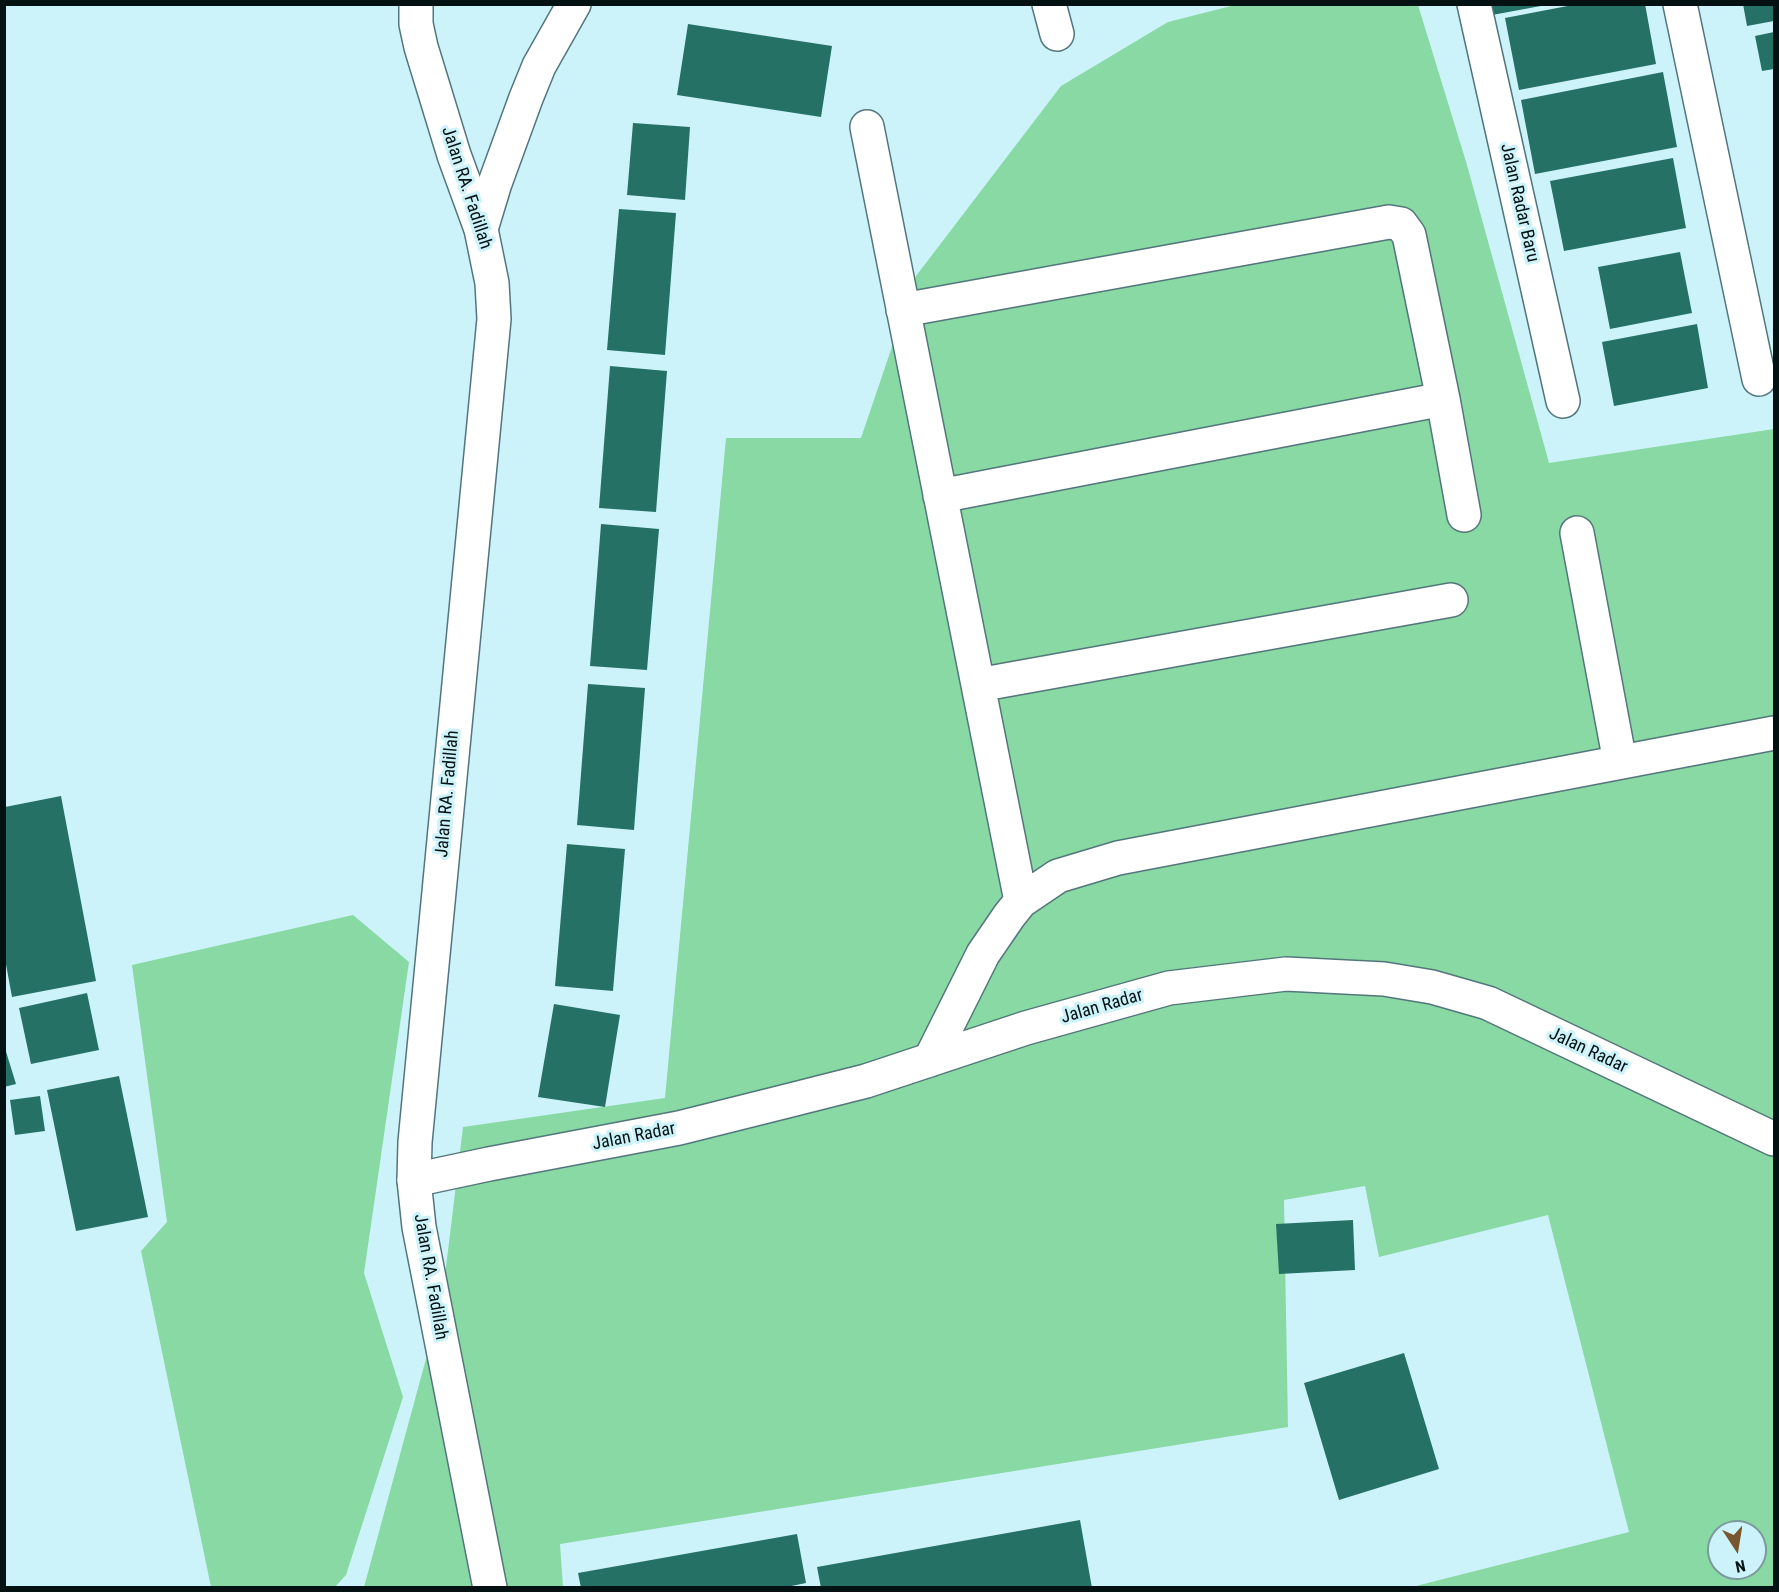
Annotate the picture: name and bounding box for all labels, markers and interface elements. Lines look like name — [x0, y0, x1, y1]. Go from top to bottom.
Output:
street label: Jalan RA. Fadillah — [436, 124, 496, 252]
street label: Jalan Radar Baru — [1495, 142, 1543, 264]
street label: Jalan RA. Fadillah — [432, 730, 464, 858]
street label: Jalan Radar — [1059, 985, 1145, 1029]
street label: Jalan Radar — [1545, 1023, 1631, 1079]
street label: Jalan Radar — [591, 1118, 677, 1156]
street label: Jalan RA. Fadillah — [408, 1212, 452, 1342]
north arrow — [1707, 1520, 1767, 1580]
text: N — [1734, 1556, 1747, 1576]

